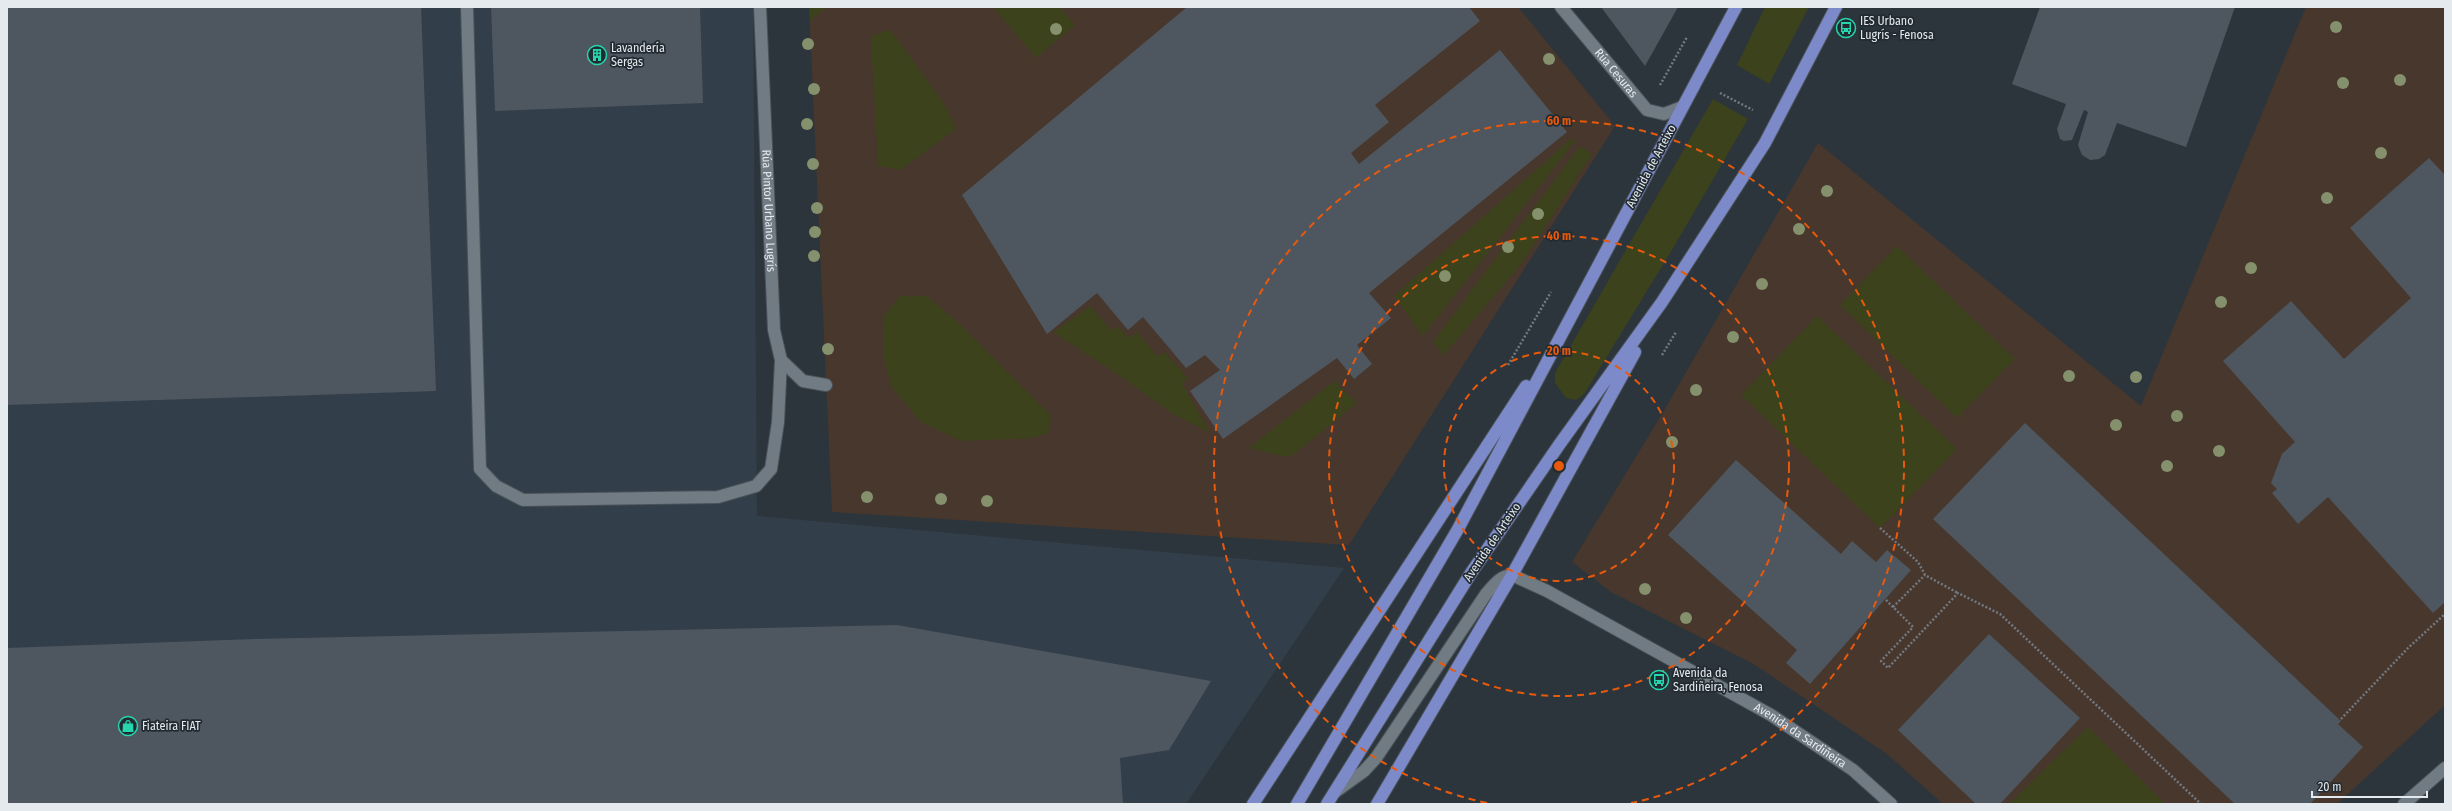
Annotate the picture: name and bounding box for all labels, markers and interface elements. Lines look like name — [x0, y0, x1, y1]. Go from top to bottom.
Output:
place label: IES Urbano Lugrís - Fenosa — [1860, 14, 1934, 42]
bus stop icon: IES Urbano Lugrís - Fenosa — [1835, 17, 1857, 39]
place label: Lavandería Sergas — [611, 41, 665, 69]
building icon: Lavandería Sergas — [586, 44, 608, 66]
street label: Rúa Cesuras — [1592, 46, 1641, 100]
text: 60 m — [1547, 114, 1571, 128]
street label: Avenida de Arteixo — [1623, 122, 1679, 210]
street label: Rúa Pintor Urbano Lugrís — [759, 149, 778, 272]
text: 40 m — [1547, 229, 1571, 243]
text: 20 m — [1546, 344, 1571, 358]
centre of rings — [1552, 459, 1566, 473]
street label: Avenida de Arteixo — [1461, 500, 1523, 584]
place label: Avenida da Sardiñeira, Fenosa — [1673, 666, 1763, 694]
bus stop icon: Avenida da Sardiñeira, Fenosa — [1648, 669, 1670, 691]
street label: Avenida da Sardiñeira — [1752, 700, 1849, 771]
shop icon: Fiateira FIAT — [117, 715, 139, 737]
place label: Fiateira FIAT — [142, 719, 201, 733]
scale bar — [2312, 773, 2427, 799]
text: 20 m — [2318, 780, 2342, 794]

